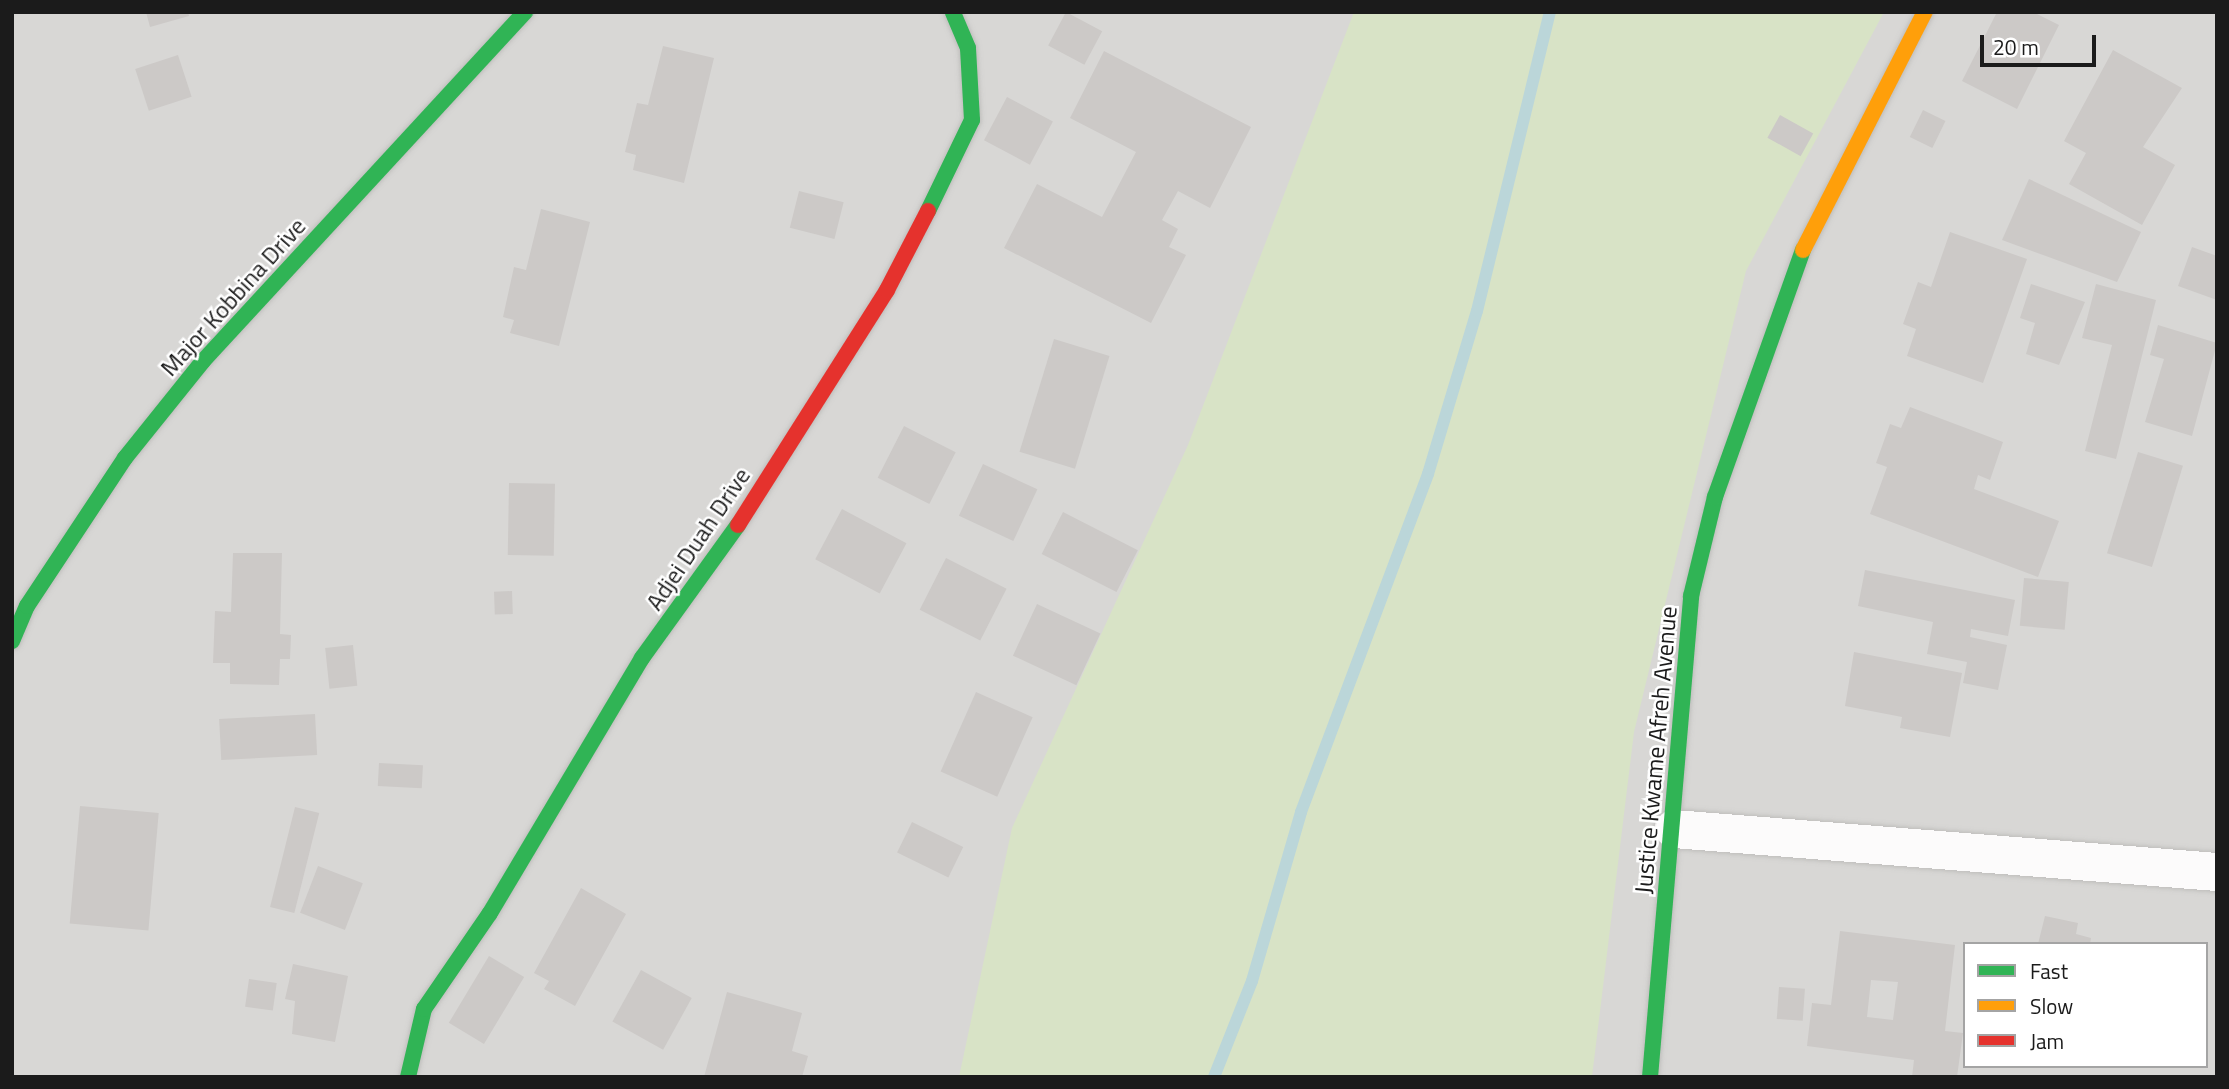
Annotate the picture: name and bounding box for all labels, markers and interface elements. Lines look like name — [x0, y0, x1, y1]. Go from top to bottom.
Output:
scale bar — [1984, 21, 2100, 65]
text: 20 m — [1993, 31, 2039, 63]
street label: Major Kobbina Drive — [154, 212, 312, 382]
street label: Adjei Duah Drive — [640, 462, 756, 616]
street label: Justice Kwame Afreh Avenue — [1629, 605, 1683, 895]
legend — [1963, 942, 2208, 1068]
text: Fast — [2030, 955, 2068, 987]
text: Slow — [2030, 990, 2073, 1022]
text: Jam — [2030, 1025, 2064, 1057]

